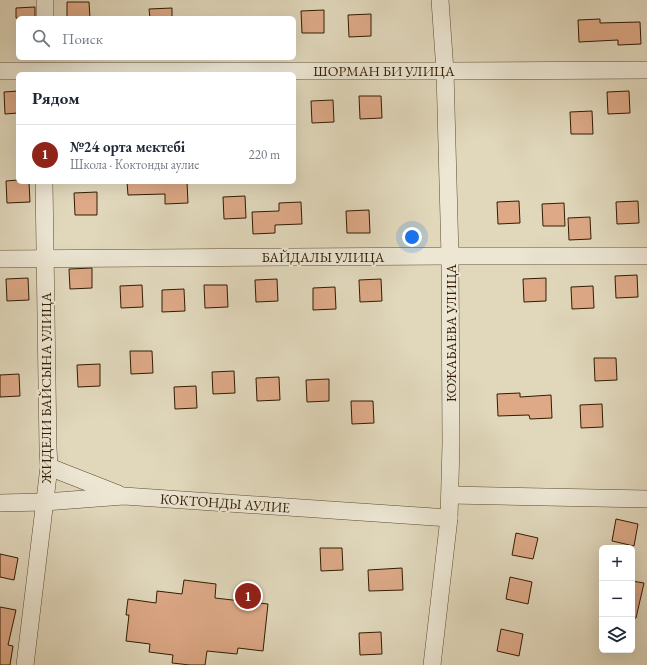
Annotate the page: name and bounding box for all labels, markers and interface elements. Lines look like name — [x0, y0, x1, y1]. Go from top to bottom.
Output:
search box — [16, 16, 296, 60]
icon: search — [30, 27, 52, 49]
text: Поиск — [62, 29, 103, 48]
street label: ШОРМАН БИ УЛИЦА — [313, 62, 455, 80]
text: Рядом — [32, 87, 80, 109]
text: №24 орта мектебі — [70, 137, 185, 156]
text: 1 — [42, 146, 48, 163]
text: 220 m — [249, 146, 280, 163]
text: Школа · Коктонды аулие — [70, 156, 199, 173]
your location — [402, 227, 422, 247]
street label: БАЙДАЛЫ УЛИЦА — [262, 248, 385, 266]
street label: КОЖАБАЕВА УЛИЦА — [442, 264, 460, 402]
street label: ЖИДЕЛИ БАЙСЫНА УЛИЦА — [37, 292, 55, 485]
street label: КОКТОНДЫ АУЛИЕ — [159, 489, 291, 517]
map controls — [599, 545, 635, 653]
button: + — [599, 545, 635, 581]
pin: 1 — [235, 581, 261, 611]
button: − — [599, 581, 635, 617]
button: layers — [599, 617, 635, 653]

